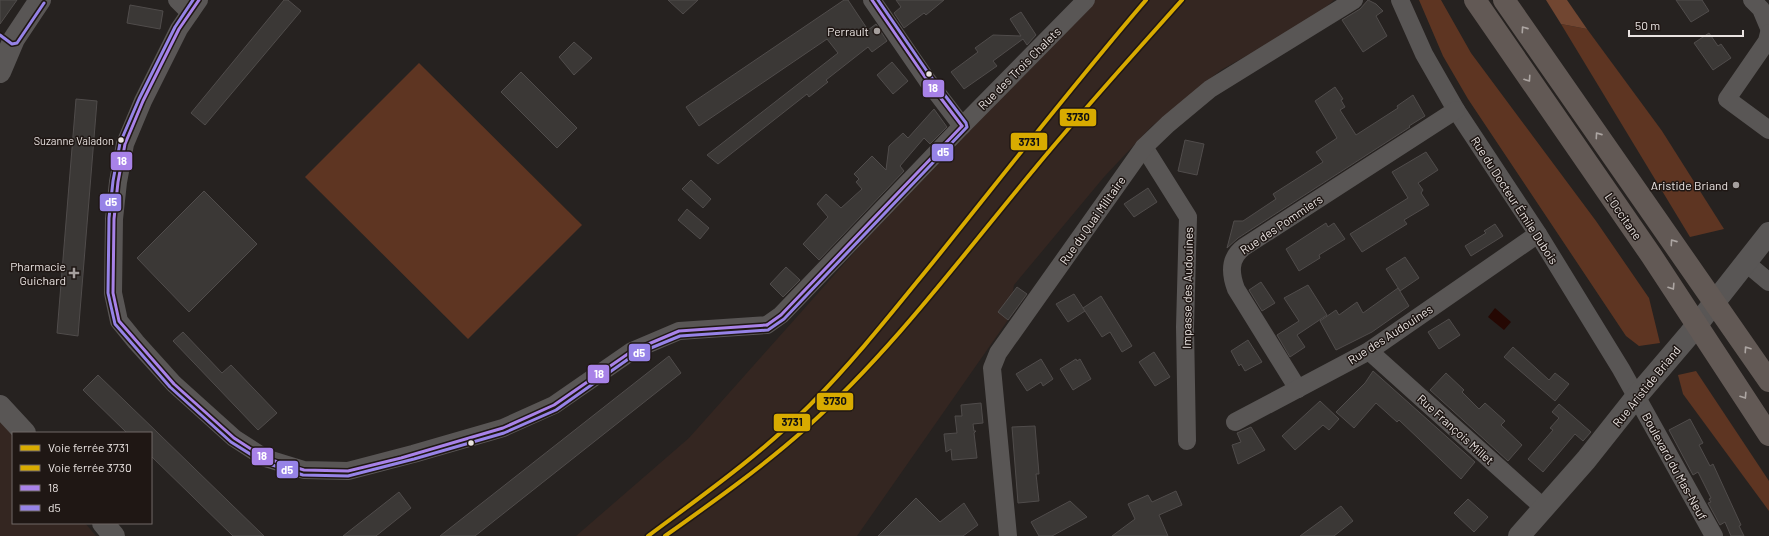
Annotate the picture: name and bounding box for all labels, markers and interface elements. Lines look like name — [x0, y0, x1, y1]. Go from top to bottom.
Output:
scale bar — [1629, 12, 1743, 38]
text: 50 m — [1635, 18, 1660, 32]
place label: Perrault — [827, 24, 869, 38]
street label: Rue des Trois Chalets — [975, 24, 1063, 112]
marker: Perrault — [872, 26, 882, 36]
one-way arrow — [1521, 26, 1529, 33]
unlabelled marker — [924, 69, 934, 79]
one-way arrow — [1523, 74, 1530, 81]
line badge: 18 — [922, 79, 945, 98]
text: 18 — [928, 81, 938, 94]
line badge: 3730 — [1059, 108, 1097, 127]
text: 3730 — [1066, 110, 1090, 123]
line badge: 3731 — [1010, 132, 1048, 151]
one-way arrow — [1596, 133, 1603, 140]
place label: Suzanne Valadon — [34, 134, 114, 147]
street label: Rue du Docteur Émile Dubois — [1468, 134, 1562, 267]
marker: Suzanne Valadon — [116, 135, 126, 145]
text: 3731 — [1018, 135, 1040, 148]
line badge: d5 — [931, 143, 954, 162]
text: d5 — [937, 145, 949, 158]
line badge: 18 — [110, 151, 133, 171]
text: 18 — [117, 154, 127, 167]
street label: Rue du Quai Militaire — [1056, 173, 1128, 267]
place label: Aristide Briand — [1651, 178, 1728, 192]
marker: Aristide Briand — [1731, 180, 1741, 190]
street label: L'Occitane — [1603, 190, 1645, 242]
street label: Rue des Pommiers — [1237, 191, 1325, 257]
line badge: d5 — [99, 193, 122, 212]
text: d5 — [105, 195, 117, 208]
street label: Impasse des Audouines — [1179, 227, 1195, 349]
one-way arrow — [1670, 239, 1678, 246]
place label: Pharmacie Guichard — [10, 259, 66, 287]
marker: Pharmacie Guichard — [69, 268, 79, 278]
one-way arrow — [1668, 283, 1675, 290]
street label: Rue des Audouines — [1345, 301, 1435, 367]
line badge: d5 — [628, 343, 651, 362]
street label: Rue Aristide Briand — [1609, 343, 1683, 429]
text: d5 — [633, 346, 645, 359]
one-way arrow — [1745, 346, 1752, 353]
line badge: 18 — [587, 364, 610, 384]
text: 18 — [594, 367, 604, 380]
street label: Rue François Millet — [1415, 391, 1497, 467]
line badge: 3730 — [816, 392, 854, 411]
one-way arrow — [1739, 392, 1746, 399]
text: 3730 — [823, 394, 847, 407]
street label: Boulevard du Mas-Neuf — [1640, 410, 1710, 522]
line badge: 3731 — [773, 413, 811, 432]
text: 3731 — [781, 415, 803, 428]
legend — [12, 432, 152, 524]
unlabelled marker — [466, 438, 476, 448]
text: Voie ferrée 3731 — [48, 440, 129, 454]
line badge: 18 — [251, 447, 274, 466]
text: 18 — [257, 449, 267, 462]
text: Voie ferrée 3730 — [48, 460, 132, 474]
line badge: d5 — [276, 460, 299, 479]
text: d5 — [281, 463, 293, 476]
text: 18 — [48, 480, 58, 494]
text: d5 — [48, 500, 61, 514]

